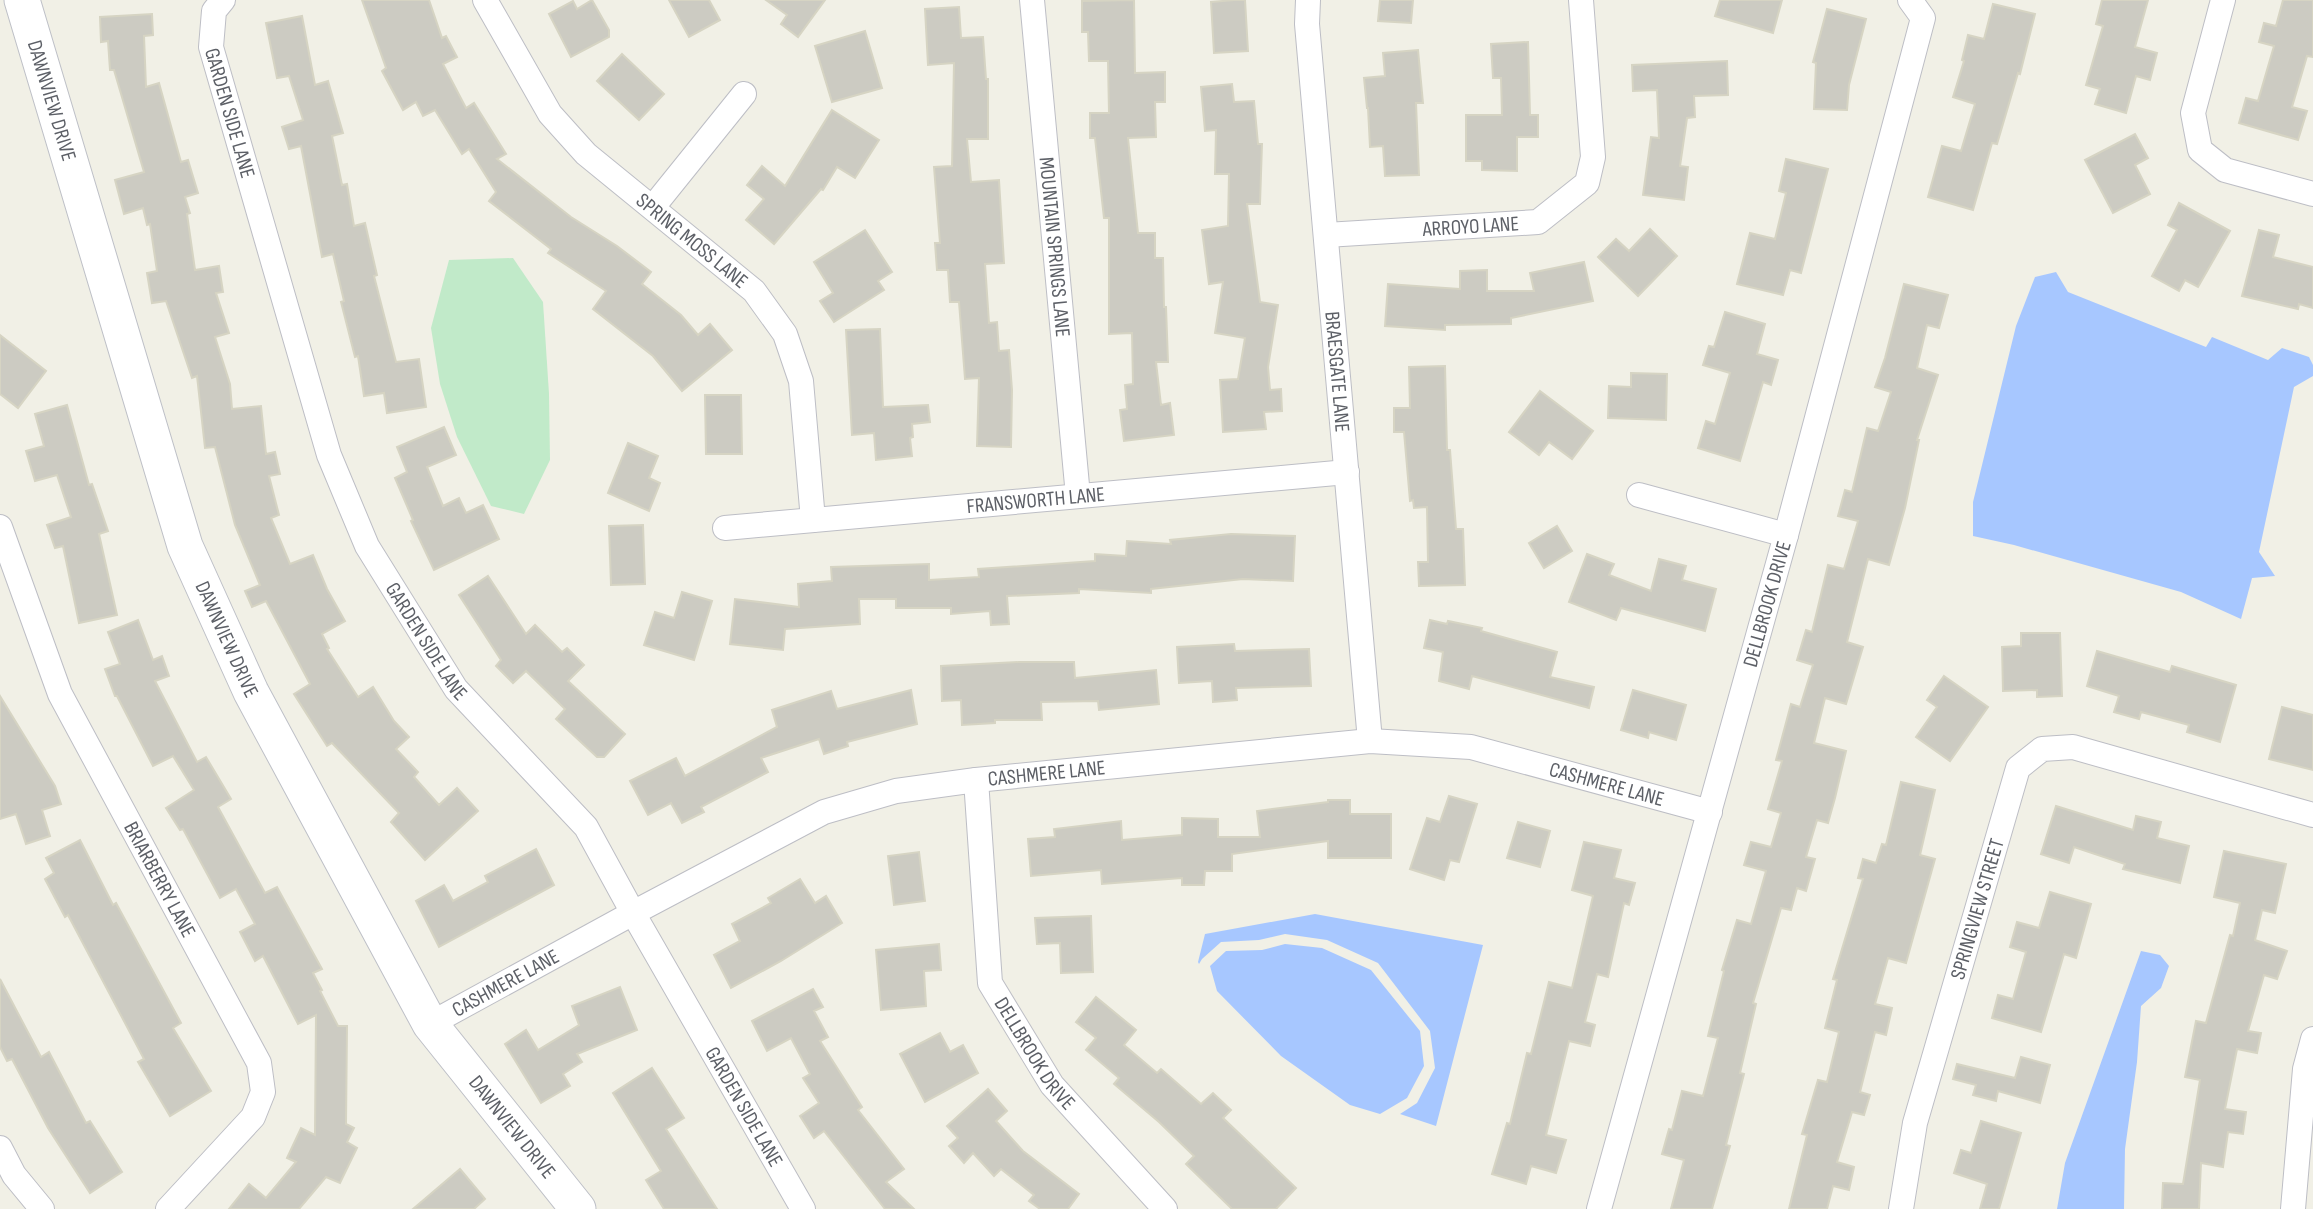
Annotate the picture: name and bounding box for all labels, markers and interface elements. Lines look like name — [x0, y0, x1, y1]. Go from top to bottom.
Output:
street label: DAWNVIEW DRIVE — [22, 37, 82, 164]
street label: GARDEN SIDE LANE — [199, 45, 261, 181]
street label: MOUNTAIN SPRINGS LANE — [1034, 156, 1076, 338]
street label: SPRING MOSS LANE — [631, 188, 753, 293]
street label: ARROYO LANE — [1421, 211, 1520, 242]
street label: BRAESGATE LANE — [1320, 310, 1355, 433]
street label: FRANSWORTH LANE — [966, 481, 1106, 519]
street label: DELLBROOK DRIVE — [1738, 538, 1796, 670]
street label: DAWNVIEW DRIVE — [190, 577, 264, 702]
street label: GARDEN SIDE LANE — [380, 578, 473, 706]
street label: CASHMERE LANE — [986, 755, 1106, 791]
street label: CASHMERE LANE — [1547, 756, 1667, 811]
street label: BRIARBERRY LANE — [119, 817, 201, 941]
street label: SPRINGVIEW STREET — [1945, 835, 2009, 982]
street label: CASHMERE LANE — [448, 943, 563, 1022]
street label: DELLBROOK DRIVE — [989, 993, 1081, 1115]
street label: GARDEN SIDE LANE — [700, 1042, 788, 1171]
street label: DAWNVIEW DRIVE — [464, 1070, 561, 1183]

